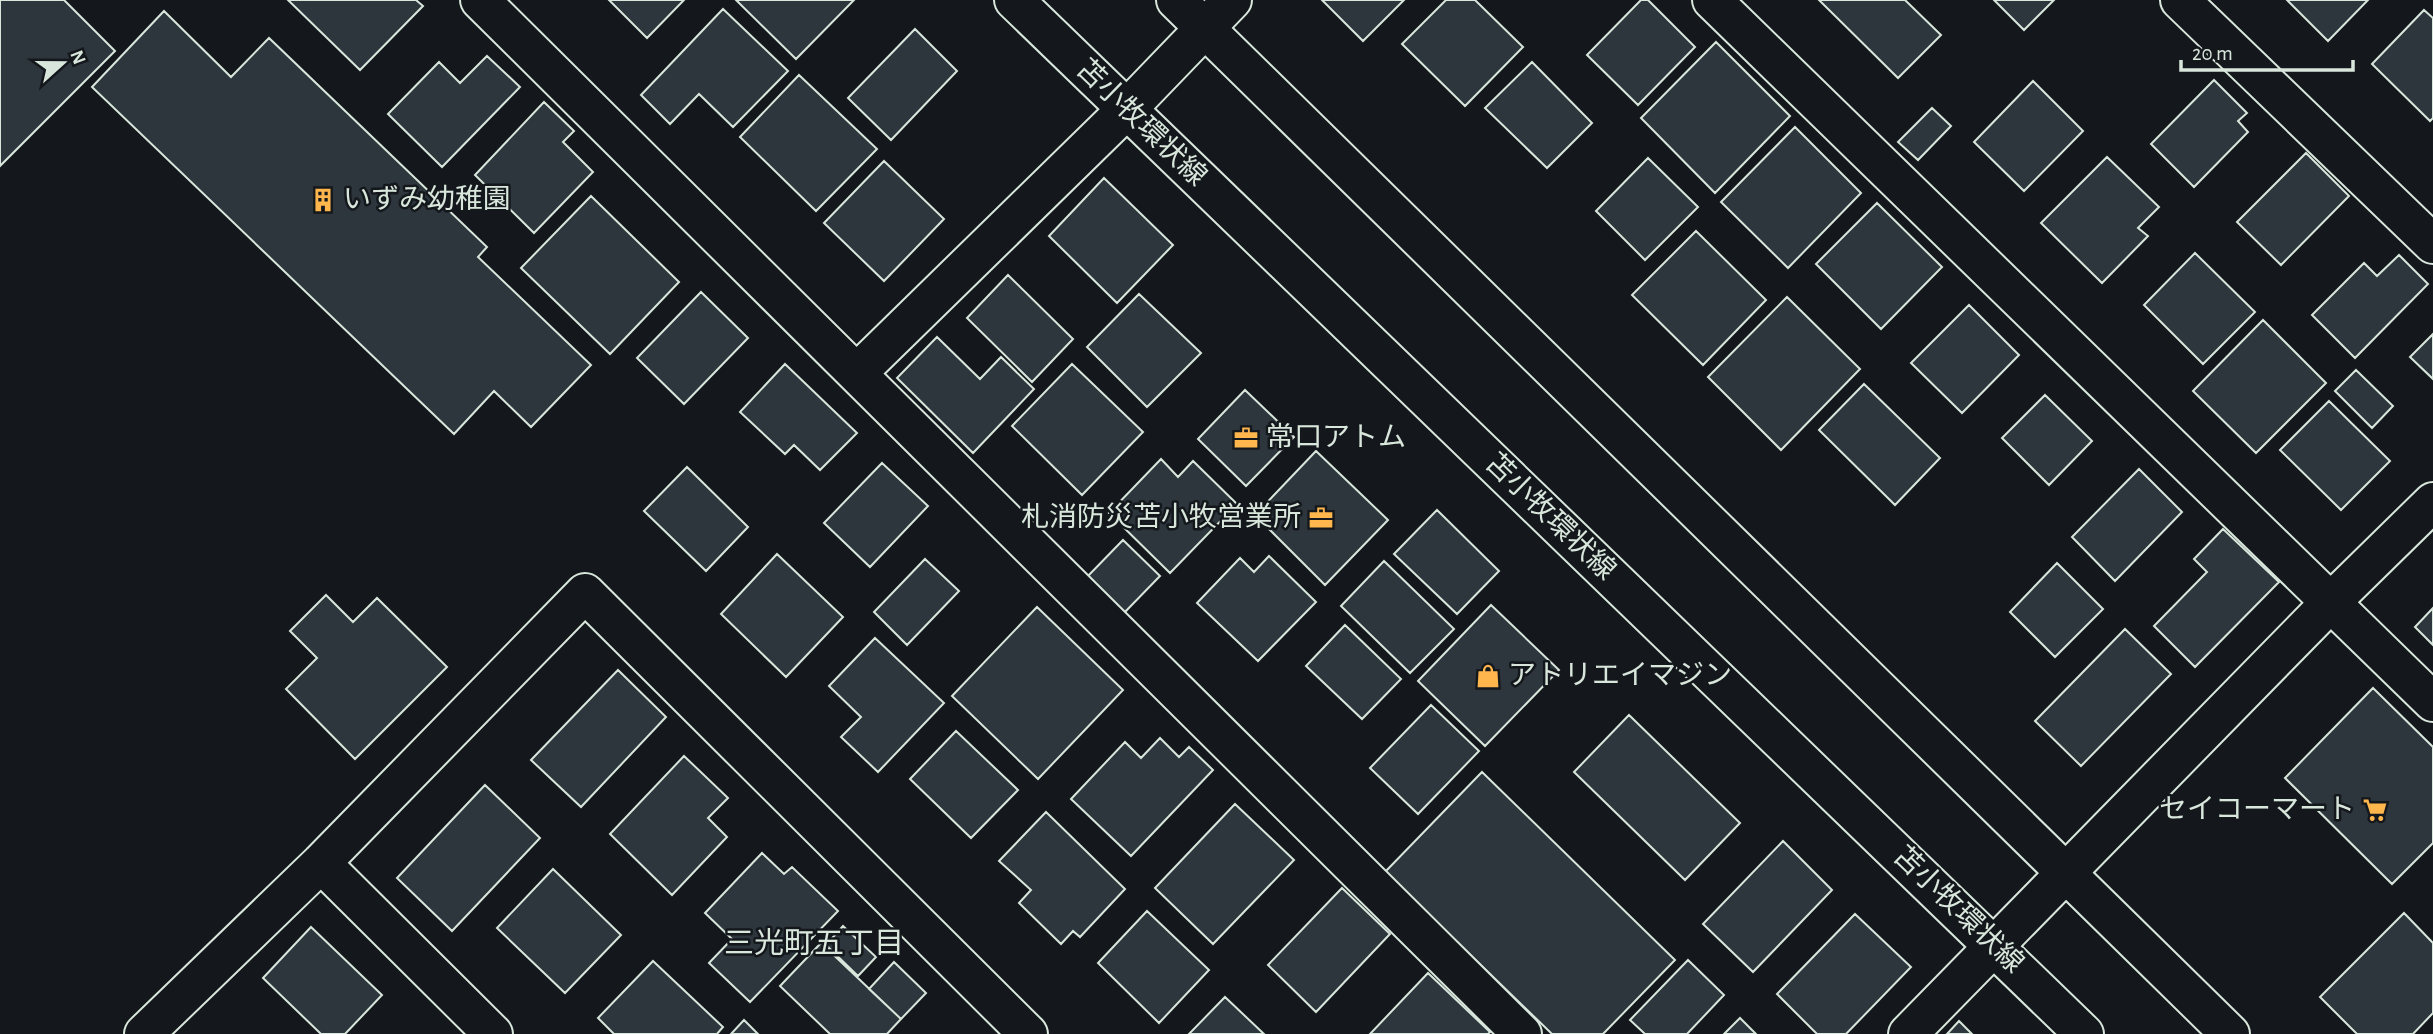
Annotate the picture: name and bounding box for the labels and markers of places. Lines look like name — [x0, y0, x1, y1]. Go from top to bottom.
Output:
place label: いずみ幼稚園 — [343, 184, 511, 214]
building icon: いずみ幼稚園 — [309, 186, 337, 214]
place label: 常口アトム — [1266, 422, 1406, 452]
office icon: 常口アトム — [1232, 424, 1260, 452]
place label: 札消防災苫小牧営業所 — [1021, 502, 1301, 532]
office icon: 札消防災苫小牧営業所 — [1307, 504, 1335, 532]
place label: アトリエイマジン — [1508, 661, 1732, 690]
shop icon: アトリエイマジン — [1474, 662, 1502, 690]
place label: セイコーマート — [2159, 796, 2355, 824]
supermarket icon: セイコーマート — [2361, 796, 2389, 824]

